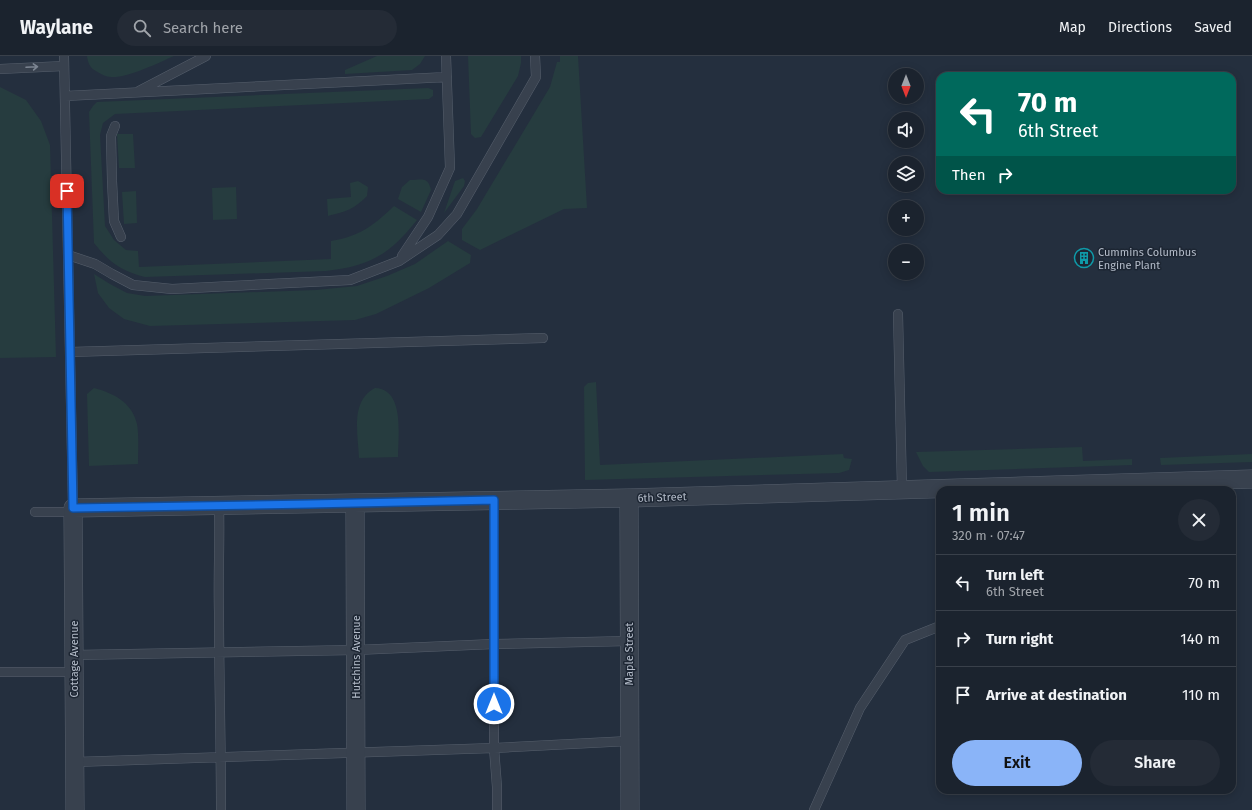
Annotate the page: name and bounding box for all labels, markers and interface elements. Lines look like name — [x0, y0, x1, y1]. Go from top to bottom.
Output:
search box — [117, 10, 397, 46]
text: Waylane — [20, 16, 93, 39]
icon: search — [131, 17, 153, 39]
text: Search here — [163, 19, 243, 37]
text: Map — [1059, 19, 1086, 36]
text: Directions — [1108, 19, 1172, 36]
text: Saved — [1194, 19, 1232, 36]
one-way arrow — [25, 64, 38, 71]
north arrow — [888, 68, 924, 104]
map controls — [888, 68, 924, 280]
text: 70 m — [1018, 86, 1077, 119]
icon: left — [952, 88, 1004, 140]
button: sound — [888, 112, 924, 148]
text: 6th Street — [1018, 120, 1098, 142]
button: layers — [888, 156, 924, 192]
icon: right — [994, 164, 1016, 186]
text: Then — [952, 166, 986, 184]
pin — [50, 174, 84, 208]
icon: arrive — [56, 180, 78, 202]
button: + — [888, 200, 924, 236]
button: − — [888, 244, 924, 280]
place label: Cummins Columbus Engine Plant — [1098, 246, 1196, 272]
building icon: Cummins Columbus Engine Plant — [1073, 247, 1095, 269]
street label: 6th Street — [637, 490, 687, 505]
text: 1 min — [952, 499, 1010, 527]
button: close — [1178, 499, 1220, 541]
text: 320 m · 07:47 — [952, 528, 1025, 543]
text: Turn left — [986, 566, 1044, 584]
icon: left — [952, 572, 974, 594]
text: 70 m — [1188, 574, 1220, 592]
text: 6th Street — [986, 584, 1044, 599]
street label: Hutchins Avenue — [350, 615, 363, 699]
street label: Cottage Avenue — [68, 620, 81, 698]
street label: Maple Street — [623, 622, 636, 686]
icon: right — [952, 628, 974, 650]
text: Turn right — [986, 630, 1053, 648]
text: 140 m — [1180, 630, 1220, 648]
position arrow — [473, 683, 515, 725]
icon: arrive — [952, 684, 974, 706]
text: Arrive at destination — [986, 686, 1127, 704]
text: 110 m — [1182, 686, 1220, 704]
button: Exit — [952, 740, 1082, 786]
button: Share — [1090, 740, 1220, 786]

